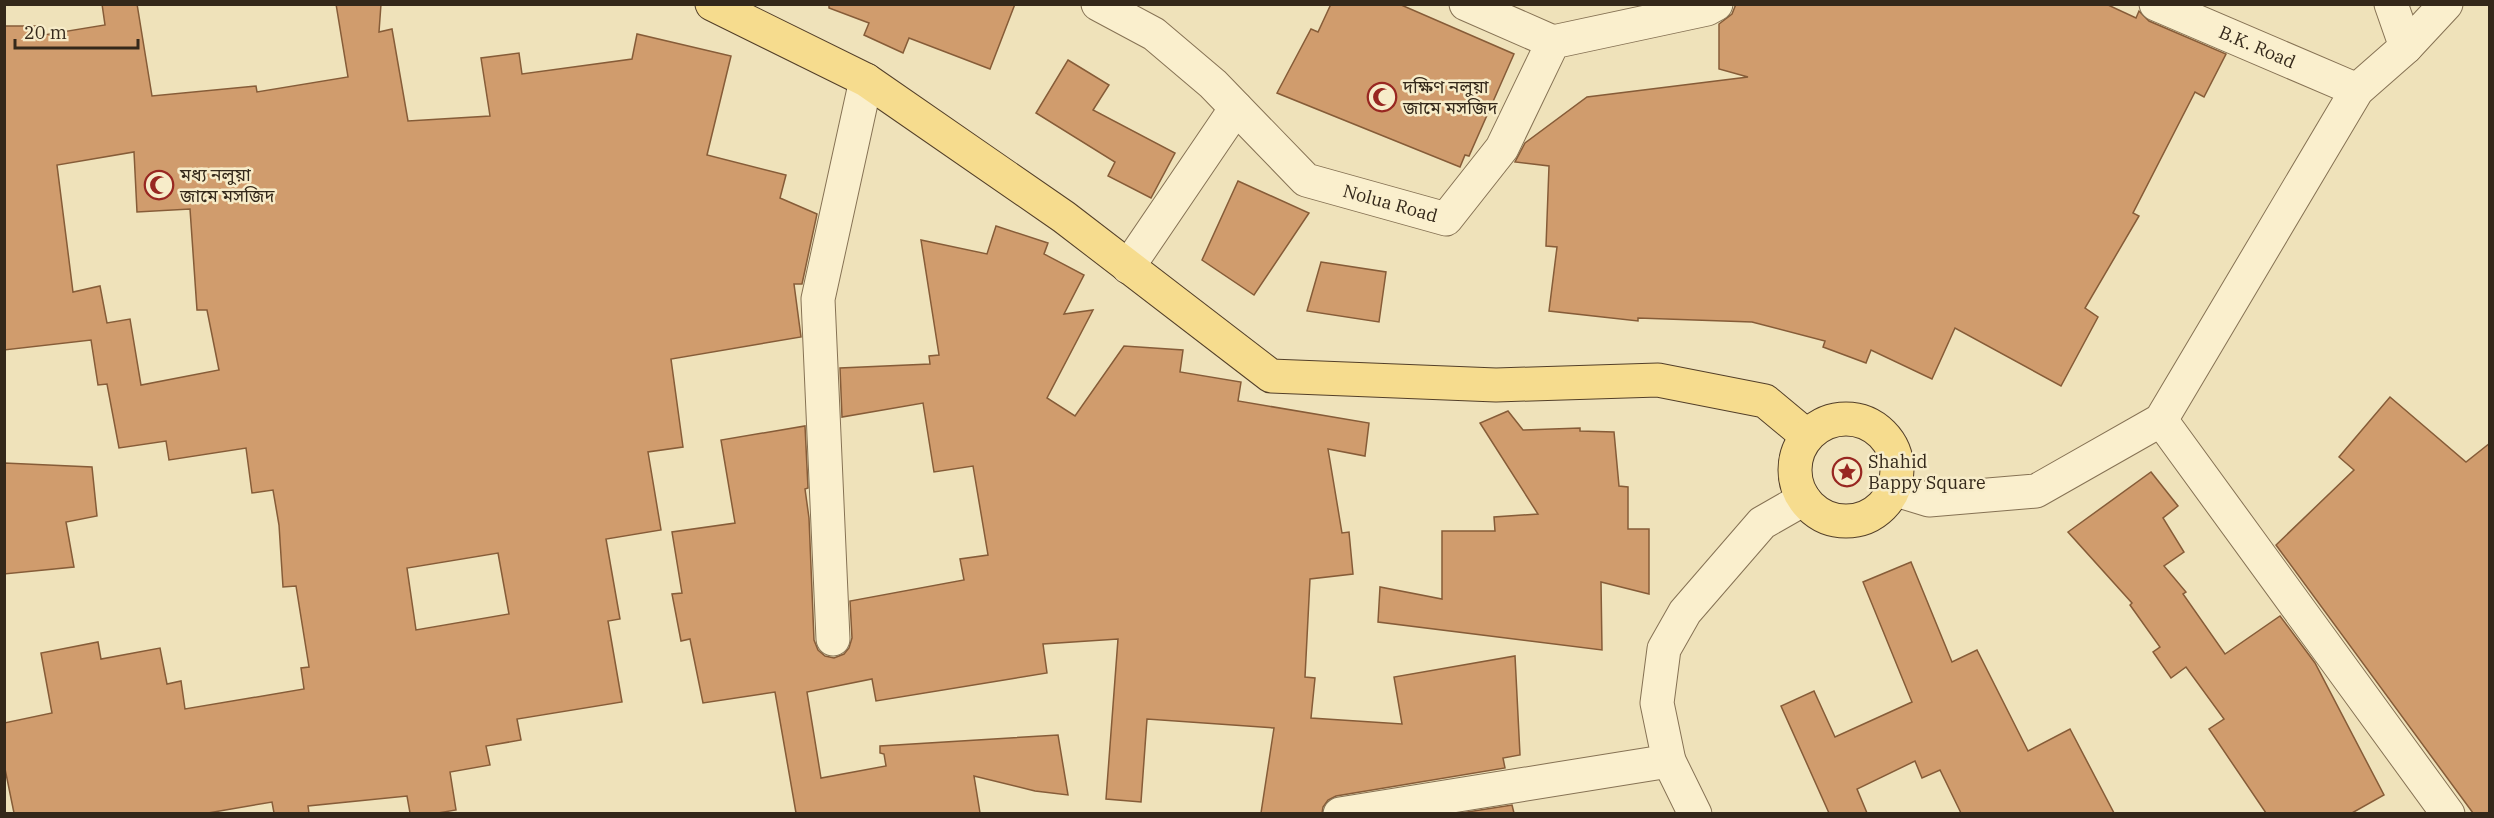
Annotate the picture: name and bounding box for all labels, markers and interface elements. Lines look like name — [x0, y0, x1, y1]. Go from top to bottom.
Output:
scale bar — [15, 12, 138, 50]
street label: B.K. Road — [2215, 20, 2299, 73]
text: 20 m — [24, 21, 67, 44]
place label: দক্ষিণ নলুয়া জামে মসজিদ — [1402, 75, 1499, 119]
mosque icon: দক্ষিণ নলুয়া জামে মসজিদ — [1366, 81, 1398, 113]
place label: মধ্য নলুয়া জামে মসজিদ — [179, 163, 276, 207]
mosque icon: মধ্য নলুয়া জামে মসজিদ — [143, 169, 175, 201]
street label: Nolua Road — [1340, 179, 1441, 227]
place label: Shahid Bappy Square — [1868, 450, 1986, 494]
place icon: Shahid Bappy Square — [1831, 456, 1863, 488]

